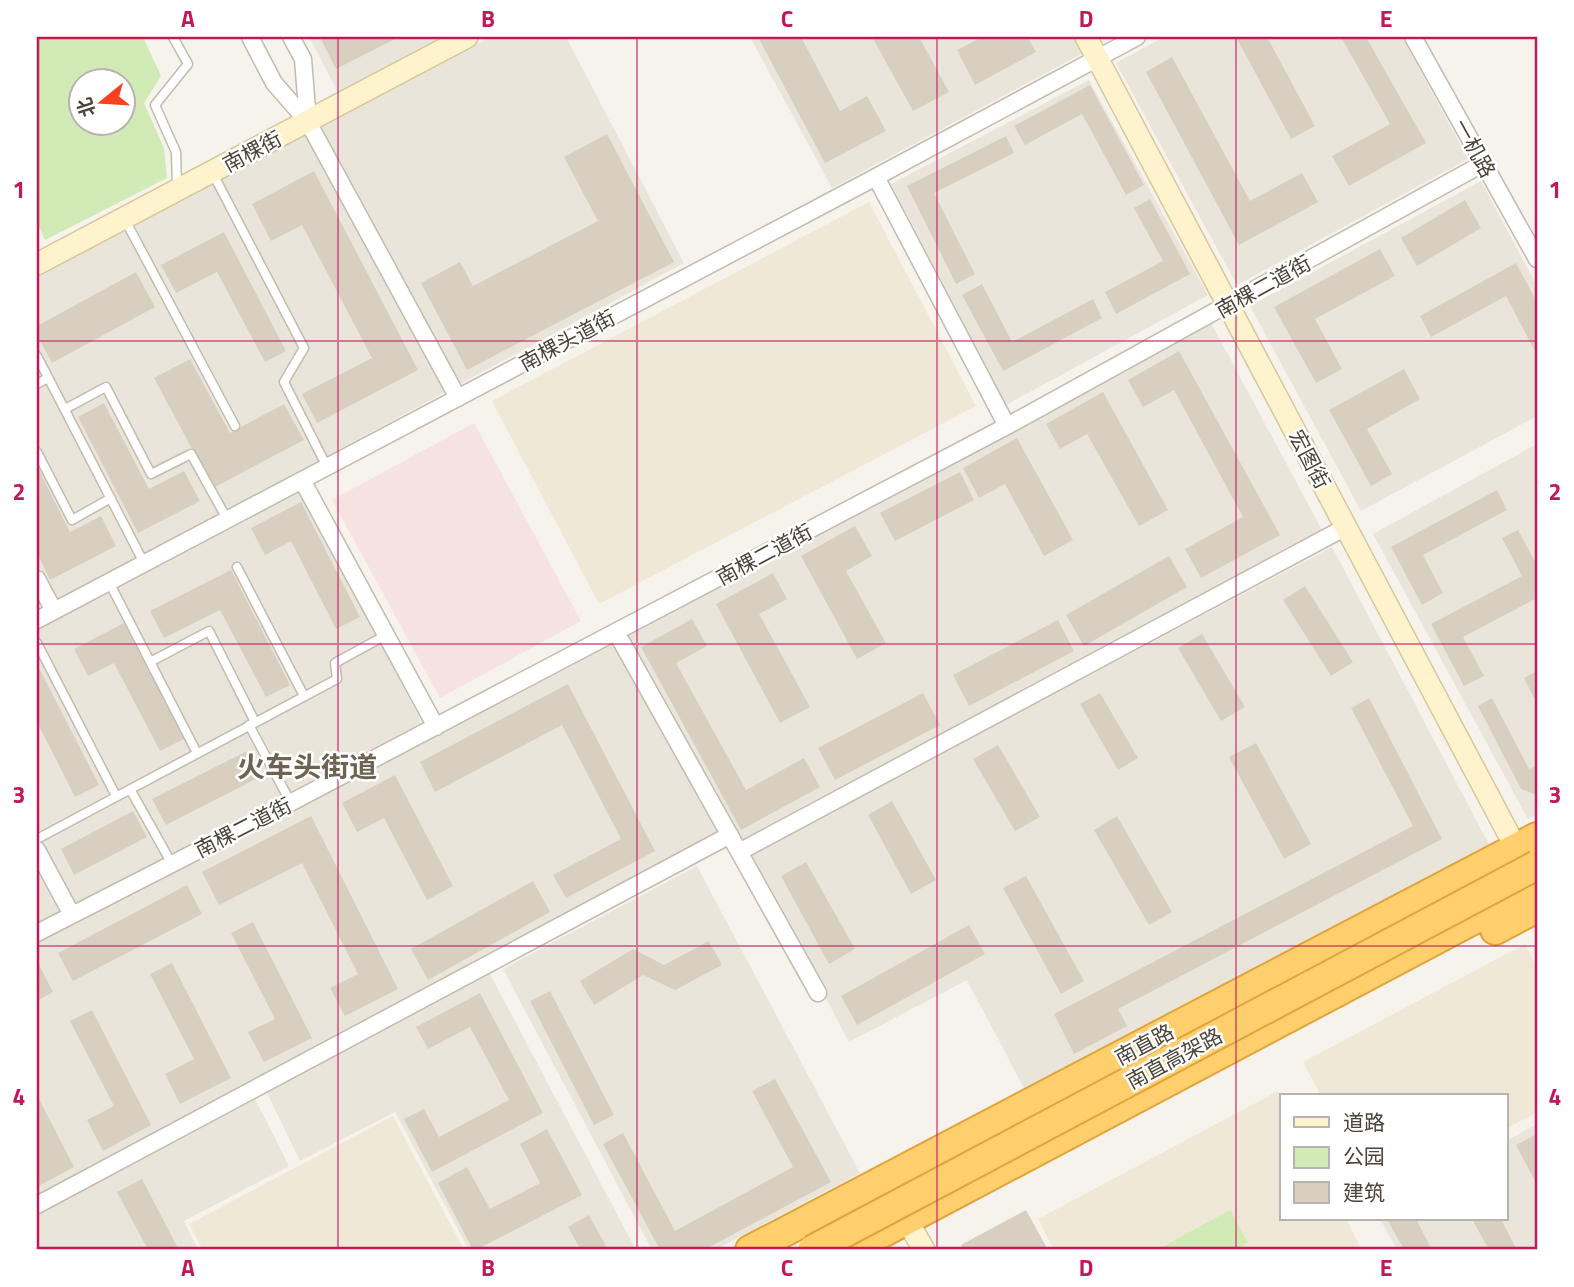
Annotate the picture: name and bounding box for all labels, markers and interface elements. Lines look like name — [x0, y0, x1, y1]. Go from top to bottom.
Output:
text: A — [181, 1, 195, 36]
text: B — [481, 1, 495, 36]
text: C — [781, 1, 793, 36]
text: D — [1079, 1, 1093, 36]
text: E — [1380, 1, 1392, 36]
north arrow — [66, 66, 136, 136]
text: 北 — [69, 94, 102, 121]
street label: 一机路 — [1446, 113, 1504, 183]
street label: 南棵街 — [217, 122, 287, 180]
text: 1 — [13, 172, 25, 207]
text: 1 — [1549, 172, 1561, 207]
street label: 南棵二道街 — [1209, 247, 1317, 325]
street label: 南棵头道街 — [513, 301, 621, 379]
street label: 宏图街 — [1281, 424, 1339, 494]
text: 2 — [13, 474, 25, 509]
text: 2 — [1549, 474, 1561, 509]
street label: 南棵二道街 — [710, 515, 818, 593]
district label: 火车头街道 — [237, 745, 377, 788]
text: 3 — [13, 777, 25, 812]
text: 3 — [1549, 777, 1561, 812]
street label: 南棵二道街 — [189, 789, 297, 865]
street label: 南直路 — [1109, 1015, 1179, 1073]
street label: 南直高架路 — [1120, 1019, 1228, 1097]
text: 4 — [13, 1079, 25, 1114]
text: 4 — [1549, 1079, 1561, 1114]
legend — [1280, 1094, 1508, 1220]
text: 道路 — [1343, 1106, 1385, 1138]
text: 公园 — [1343, 1140, 1385, 1172]
text: 建筑 — [1343, 1176, 1385, 1208]
text: A — [181, 1250, 195, 1285]
text: B — [481, 1250, 495, 1285]
text: C — [781, 1250, 793, 1285]
text: D — [1079, 1250, 1093, 1285]
text: E — [1380, 1250, 1392, 1285]

